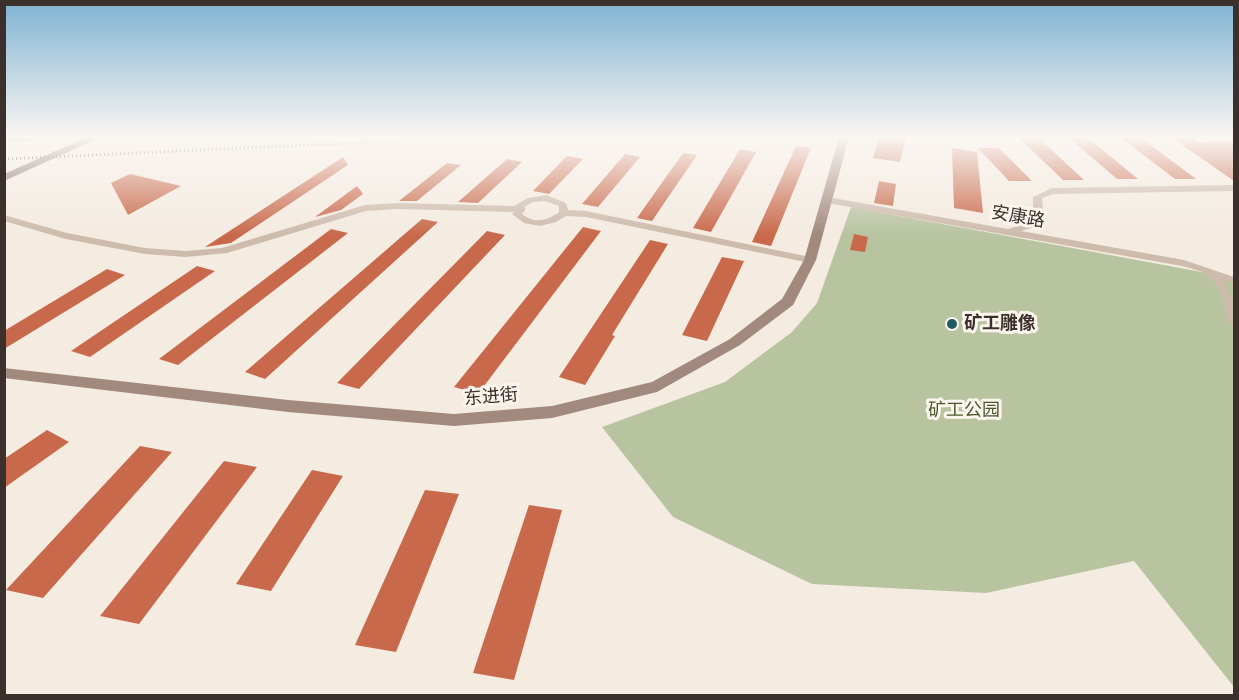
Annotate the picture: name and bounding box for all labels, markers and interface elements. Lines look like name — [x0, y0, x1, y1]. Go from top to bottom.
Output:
street label: 安康路 — [990, 202, 1046, 232]
place label: 矿工雕像 — [964, 313, 1036, 335]
marker: 矿工雕像 — [945, 317, 959, 331]
street label: 东进街 — [463, 384, 519, 410]
park label: 矿工公园 — [928, 400, 1000, 422]

